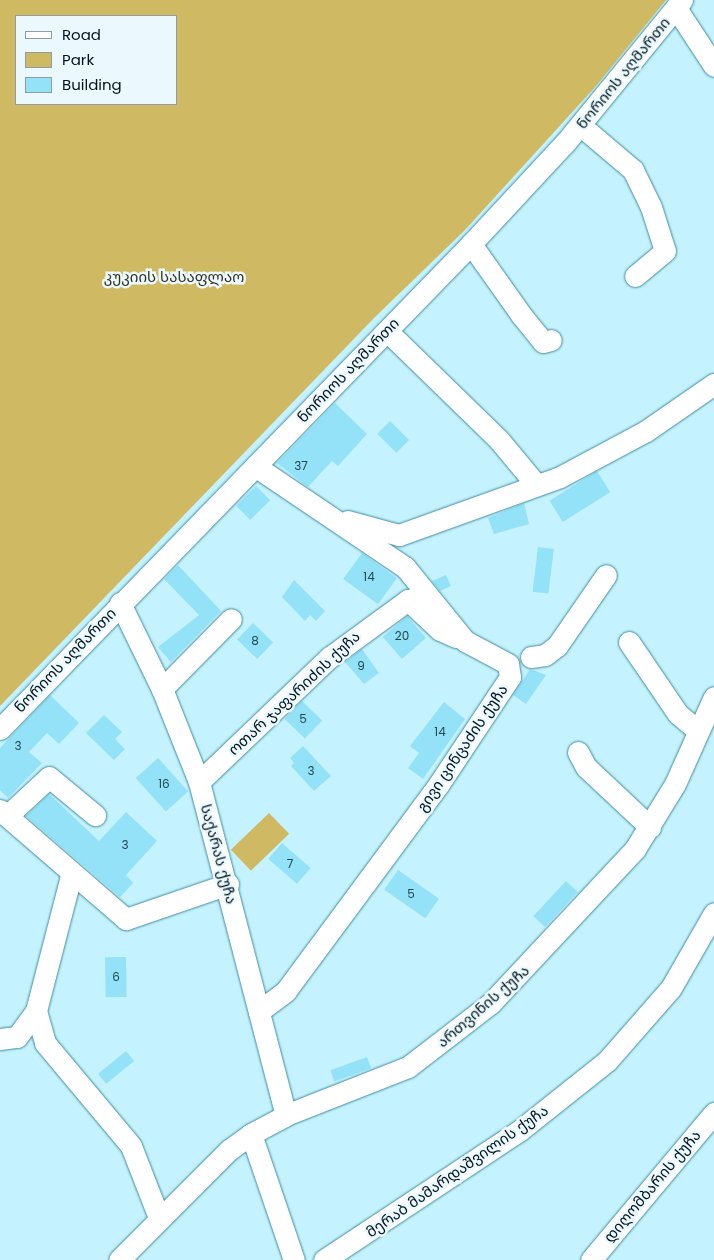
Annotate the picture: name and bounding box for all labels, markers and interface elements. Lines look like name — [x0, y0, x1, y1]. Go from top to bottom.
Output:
street label: ნორიოს აღმართი — [572, 14, 674, 132]
legend — [15, 15, 178, 105]
text: Road — [62, 24, 101, 45]
text: Park — [62, 49, 94, 70]
text: Building — [62, 74, 122, 95]
park label: კუკიის სასაფლაო — [104, 268, 244, 286]
street label: ნორიოს აღმართი — [293, 314, 403, 426]
house number: 37 — [294, 459, 308, 473]
house number: 14 — [363, 570, 375, 584]
street label: ნორიოს აღმართი — [10, 604, 120, 716]
street label: ოთარ ჯაფარიძის ქუჩა — [224, 627, 364, 759]
house number: 20 — [395, 629, 409, 643]
house number: 8 — [251, 634, 259, 648]
house number: 9 — [357, 659, 365, 673]
street label: გივი ცინცაძის ქუჩა — [413, 681, 511, 815]
house number: 5 — [299, 712, 307, 726]
house number: 14 — [434, 725, 446, 739]
house number: 3 — [14, 739, 22, 753]
house number: 3 — [307, 764, 315, 778]
house number: 16 — [158, 777, 170, 791]
street label: საქარას ქუჩა — [197, 802, 241, 906]
house number: 3 — [121, 838, 129, 852]
house number: 7 — [287, 857, 293, 871]
house number: 5 — [407, 887, 415, 901]
street label: ართვინის ქუჩა — [433, 961, 533, 1051]
house number: 6 — [112, 970, 120, 984]
street label: მერაბ მამარდაშვილის ქუჩა — [363, 1101, 551, 1241]
street label: დიღომბარის ქუჩა — [600, 1126, 704, 1246]

